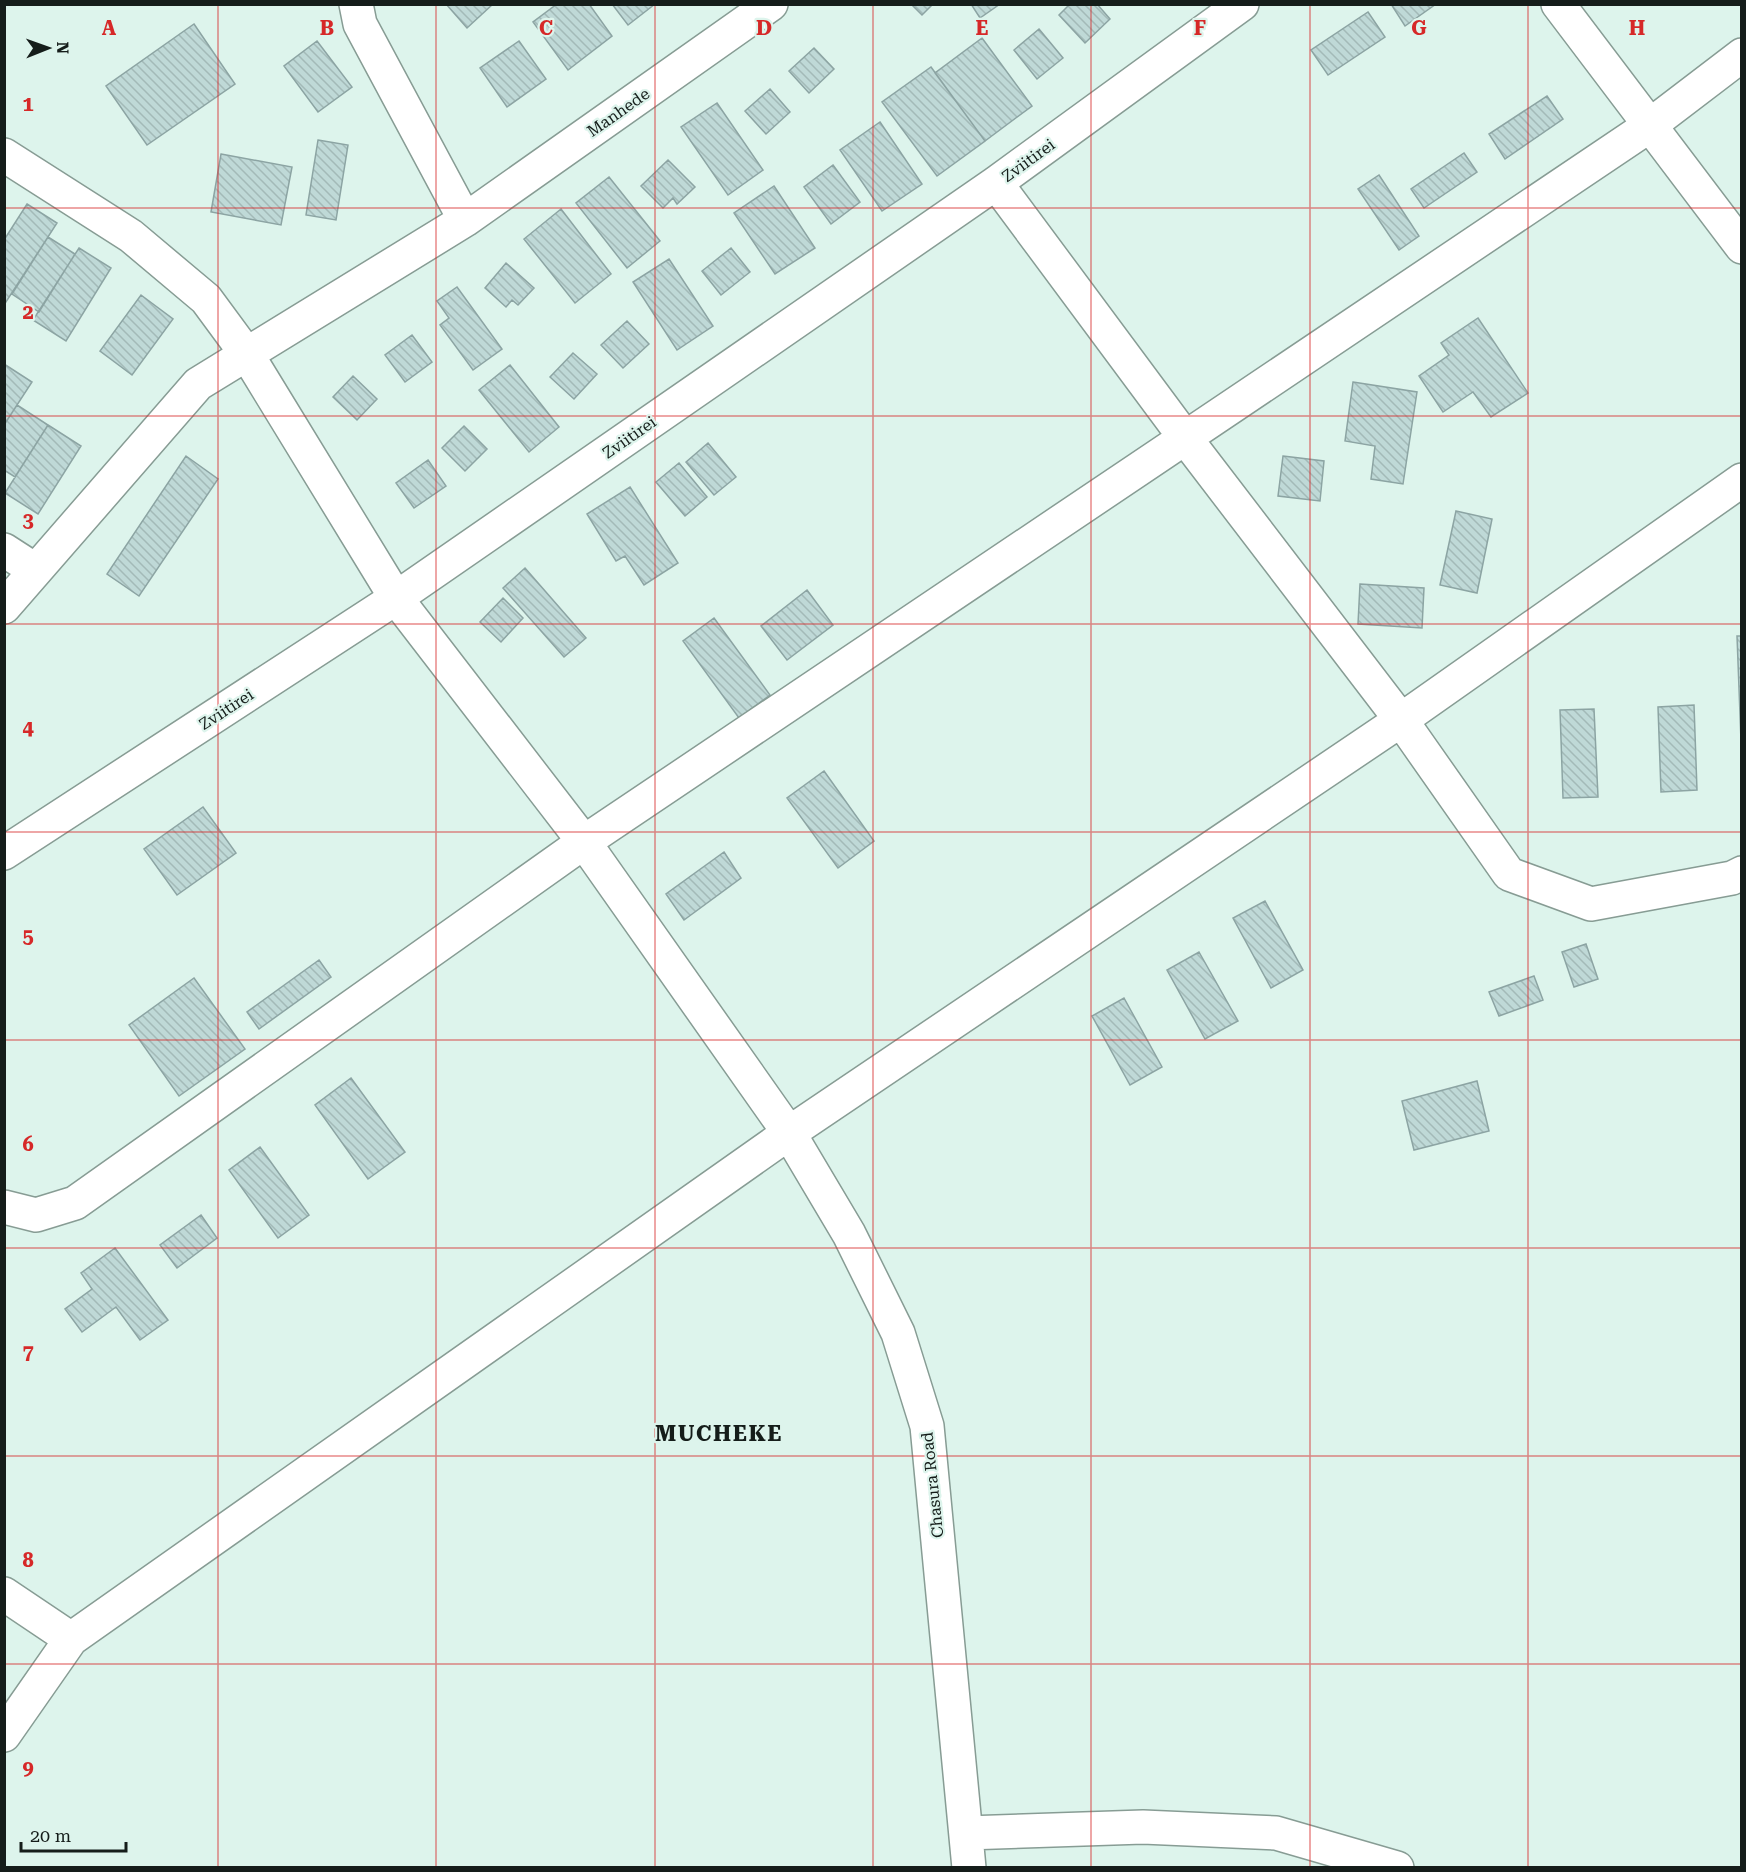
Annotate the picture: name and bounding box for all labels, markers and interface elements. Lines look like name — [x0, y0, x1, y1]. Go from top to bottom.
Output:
text: A — [102, 16, 117, 40]
text: B — [320, 16, 334, 40]
text: C — [539, 16, 553, 40]
text: D — [756, 16, 772, 40]
text: E — [976, 16, 989, 40]
text: F — [1194, 16, 1206, 40]
text: G — [1411, 16, 1427, 40]
text: H — [1629, 16, 1645, 40]
north arrow — [18, 18, 78, 78]
text: N — [53, 41, 72, 54]
street label: Manhede — [583, 84, 653, 141]
text: 1 — [22, 92, 34, 116]
street label: Zviitirei — [998, 135, 1058, 186]
text: 2 — [22, 300, 34, 324]
street label: Zviitirei — [599, 412, 660, 463]
text: 3 — [22, 508, 34, 532]
street label: Zviitirei — [196, 685, 257, 734]
text: 4 — [22, 716, 34, 740]
text: 5 — [22, 924, 34, 948]
text: 6 — [22, 1132, 34, 1156]
text: 7 — [22, 1340, 34, 1364]
district label: MUCHEKE — [655, 1421, 783, 1446]
street label: Chasura Road — [917, 1431, 948, 1539]
text: 8 — [22, 1548, 34, 1572]
text: 9 — [22, 1756, 34, 1780]
scale bar — [21, 1815, 126, 1853]
text: 20 m — [30, 1825, 71, 1846]

